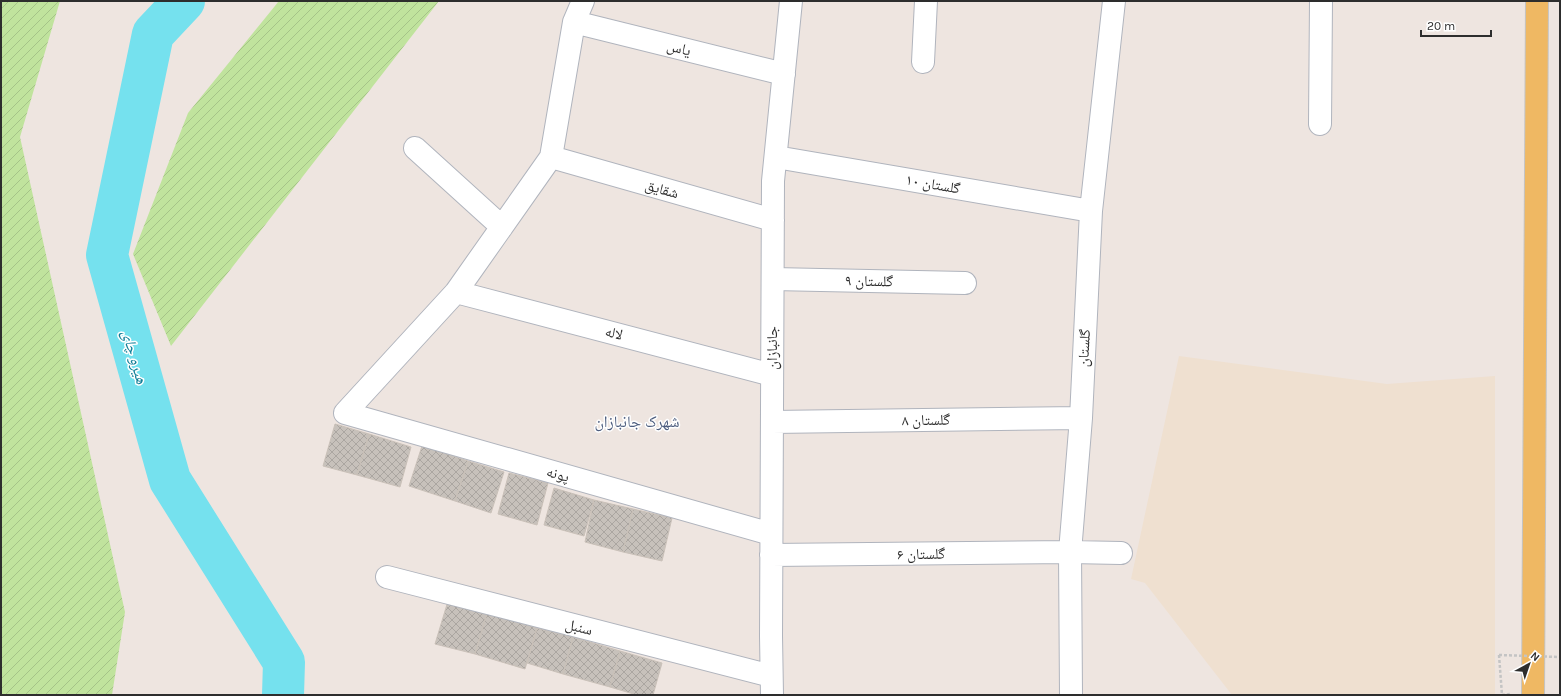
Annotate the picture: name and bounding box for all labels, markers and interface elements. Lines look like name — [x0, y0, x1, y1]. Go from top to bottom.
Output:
scale bar — [1421, 12, 1491, 38]
text: 20 m — [1427, 19, 1455, 33]
street label: یاس — [665, 36, 693, 61]
street label: گلستان ۱۰ — [904, 170, 962, 199]
street label: شقایق — [643, 176, 681, 203]
street label: گلستان ۹ — [845, 272, 894, 291]
street label: لاله — [603, 322, 625, 344]
street label: جانبازان — [763, 326, 782, 370]
water label: هیرو چای — [117, 328, 152, 387]
street label: گلستان — [1074, 328, 1095, 367]
street label: گلستان ۸ — [902, 411, 951, 430]
district label: شهرک جانبازان — [594, 412, 680, 432]
street label: پونه — [544, 462, 572, 486]
street label: گلستان ۶ — [897, 545, 946, 564]
street label: سنبل — [563, 615, 595, 640]
north arrow — [1509, 644, 1549, 684]
text: N — [1528, 649, 1542, 664]

